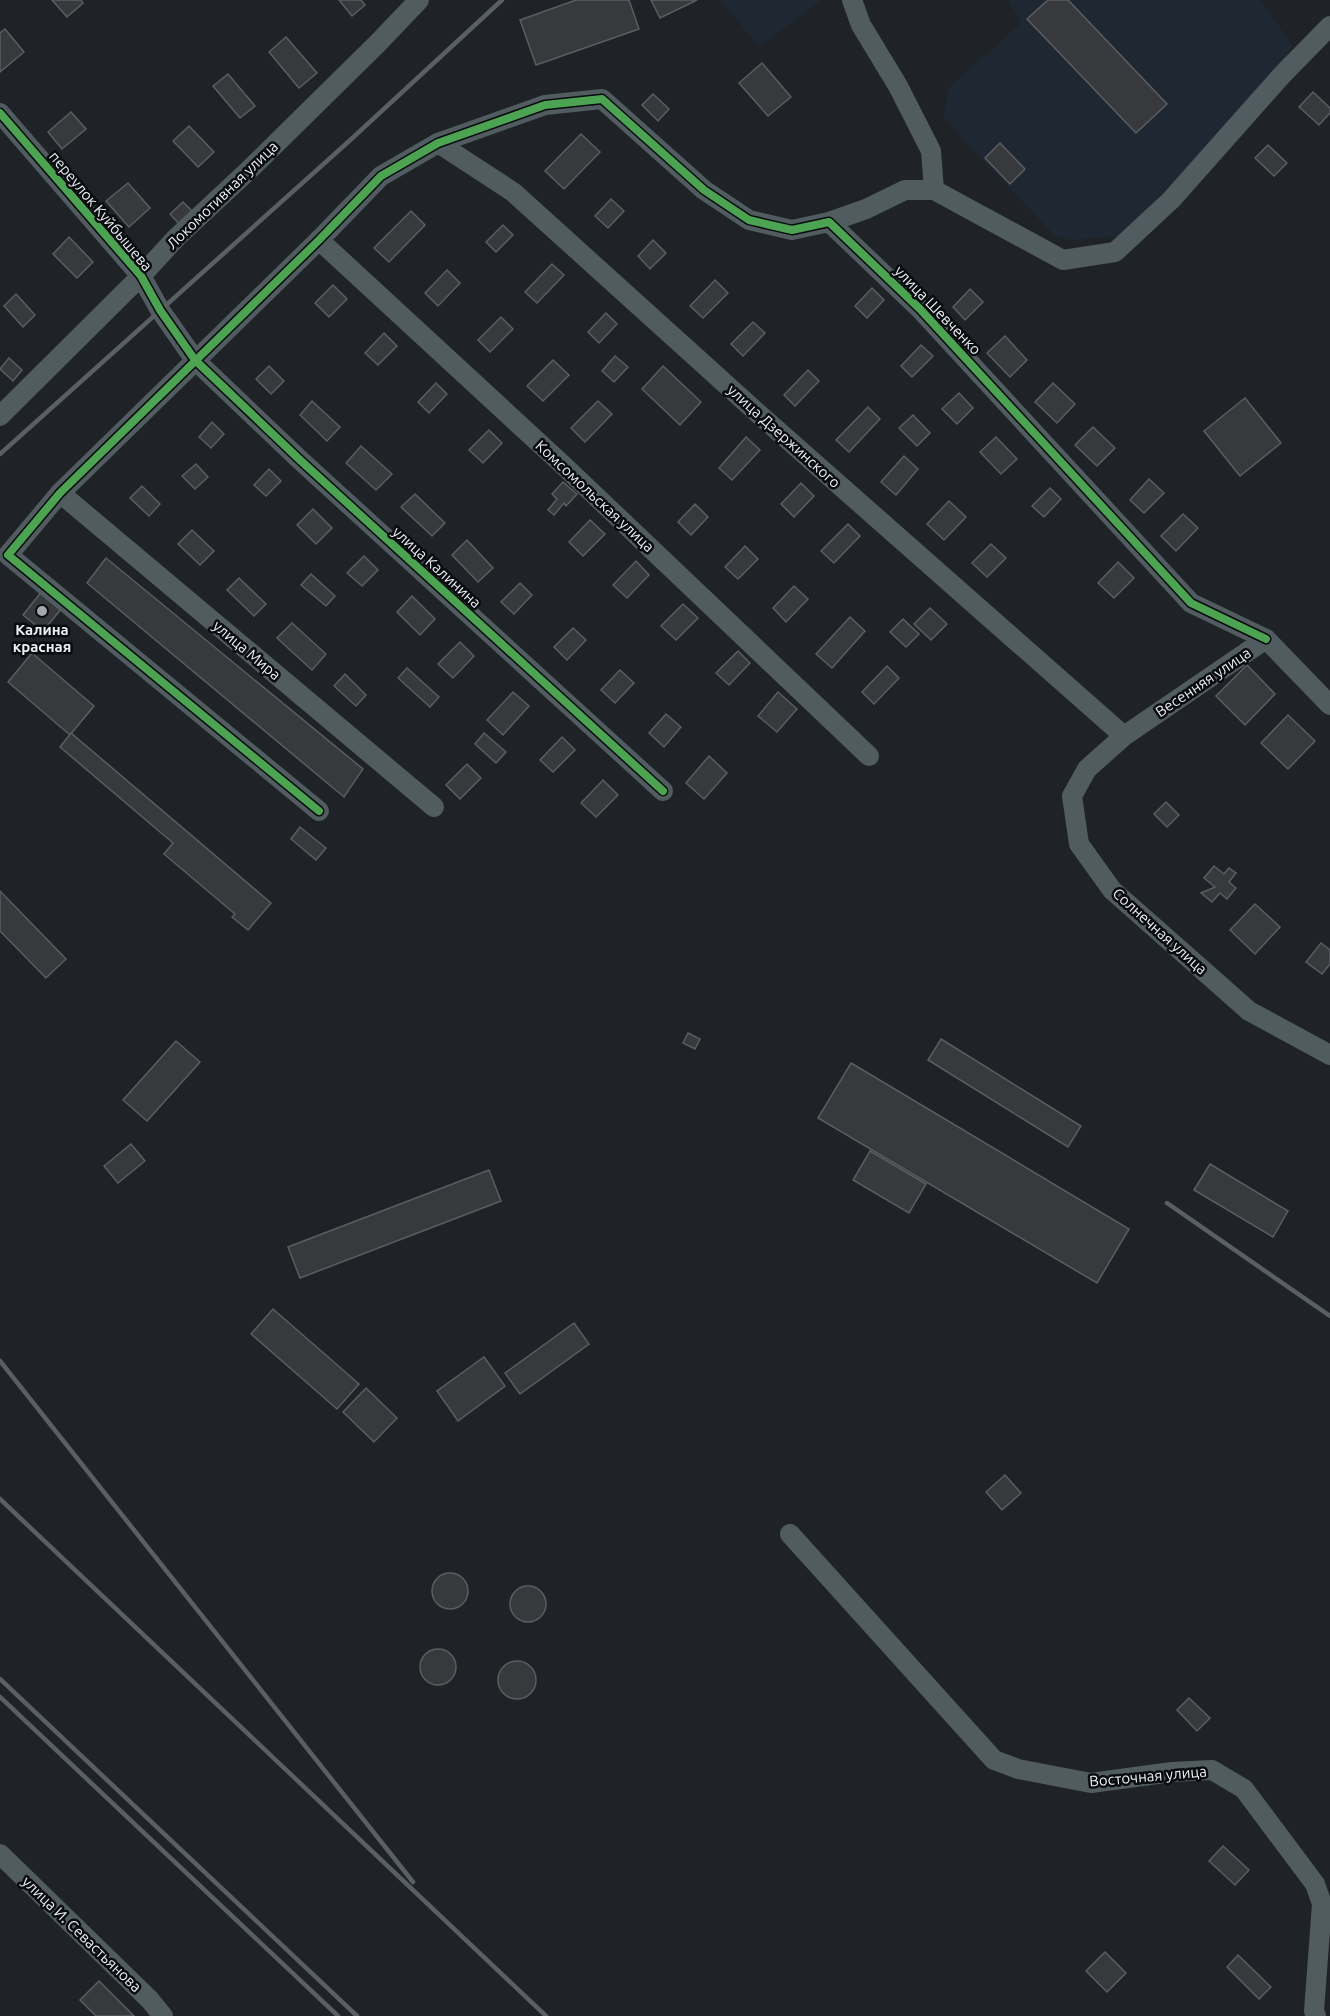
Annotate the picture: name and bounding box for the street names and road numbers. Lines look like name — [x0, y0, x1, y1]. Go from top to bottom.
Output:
street label: Локомотивная улица — [163, 138, 281, 252]
street label: переулок Куйбышева — [46, 148, 156, 274]
street label: улица Шевченко — [891, 262, 985, 358]
street label: улица Дзержинского — [724, 381, 844, 491]
street label: Комсомольская улица — [532, 437, 658, 555]
street label: улица Калинина — [389, 523, 485, 611]
street label: улица Мира — [210, 617, 284, 683]
street label: Весенняя улица — [1152, 644, 1254, 720]
street label: Солнечная улица — [1109, 884, 1211, 978]
street label: Восточная улица — [1089, 1762, 1207, 1790]
street label: улица И. Севастьянова — [19, 1873, 145, 1995]

